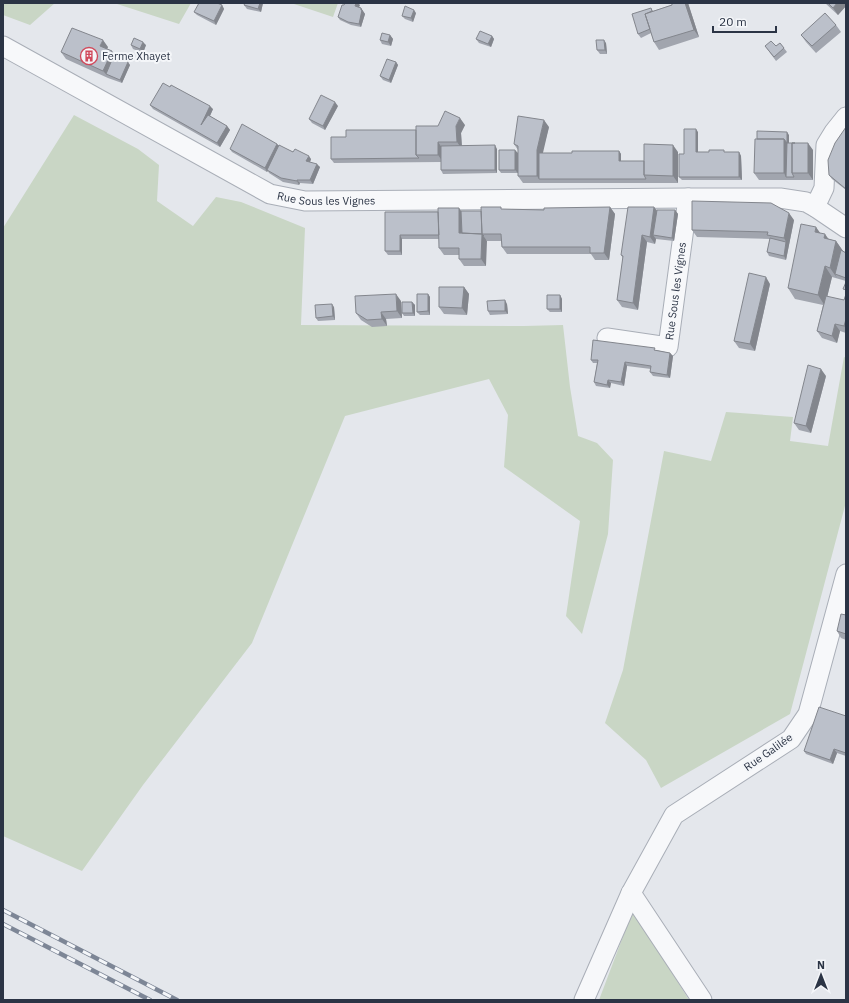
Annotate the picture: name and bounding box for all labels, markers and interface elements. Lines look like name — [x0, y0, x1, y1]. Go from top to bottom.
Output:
scale bar — [713, 8, 776, 34]
text: 20 m — [719, 14, 747, 29]
building icon: Ferme Xhayet — [79, 46, 99, 66]
place label: Ferme Xhayet — [102, 49, 170, 63]
street label: Rue Sous les Vignes — [276, 189, 375, 208]
street label: Rue Sous les Vignes — [662, 241, 689, 341]
street label: Rue Galilée — [741, 730, 795, 774]
north arrow — [801, 955, 841, 995]
text: N — [817, 958, 825, 972]

